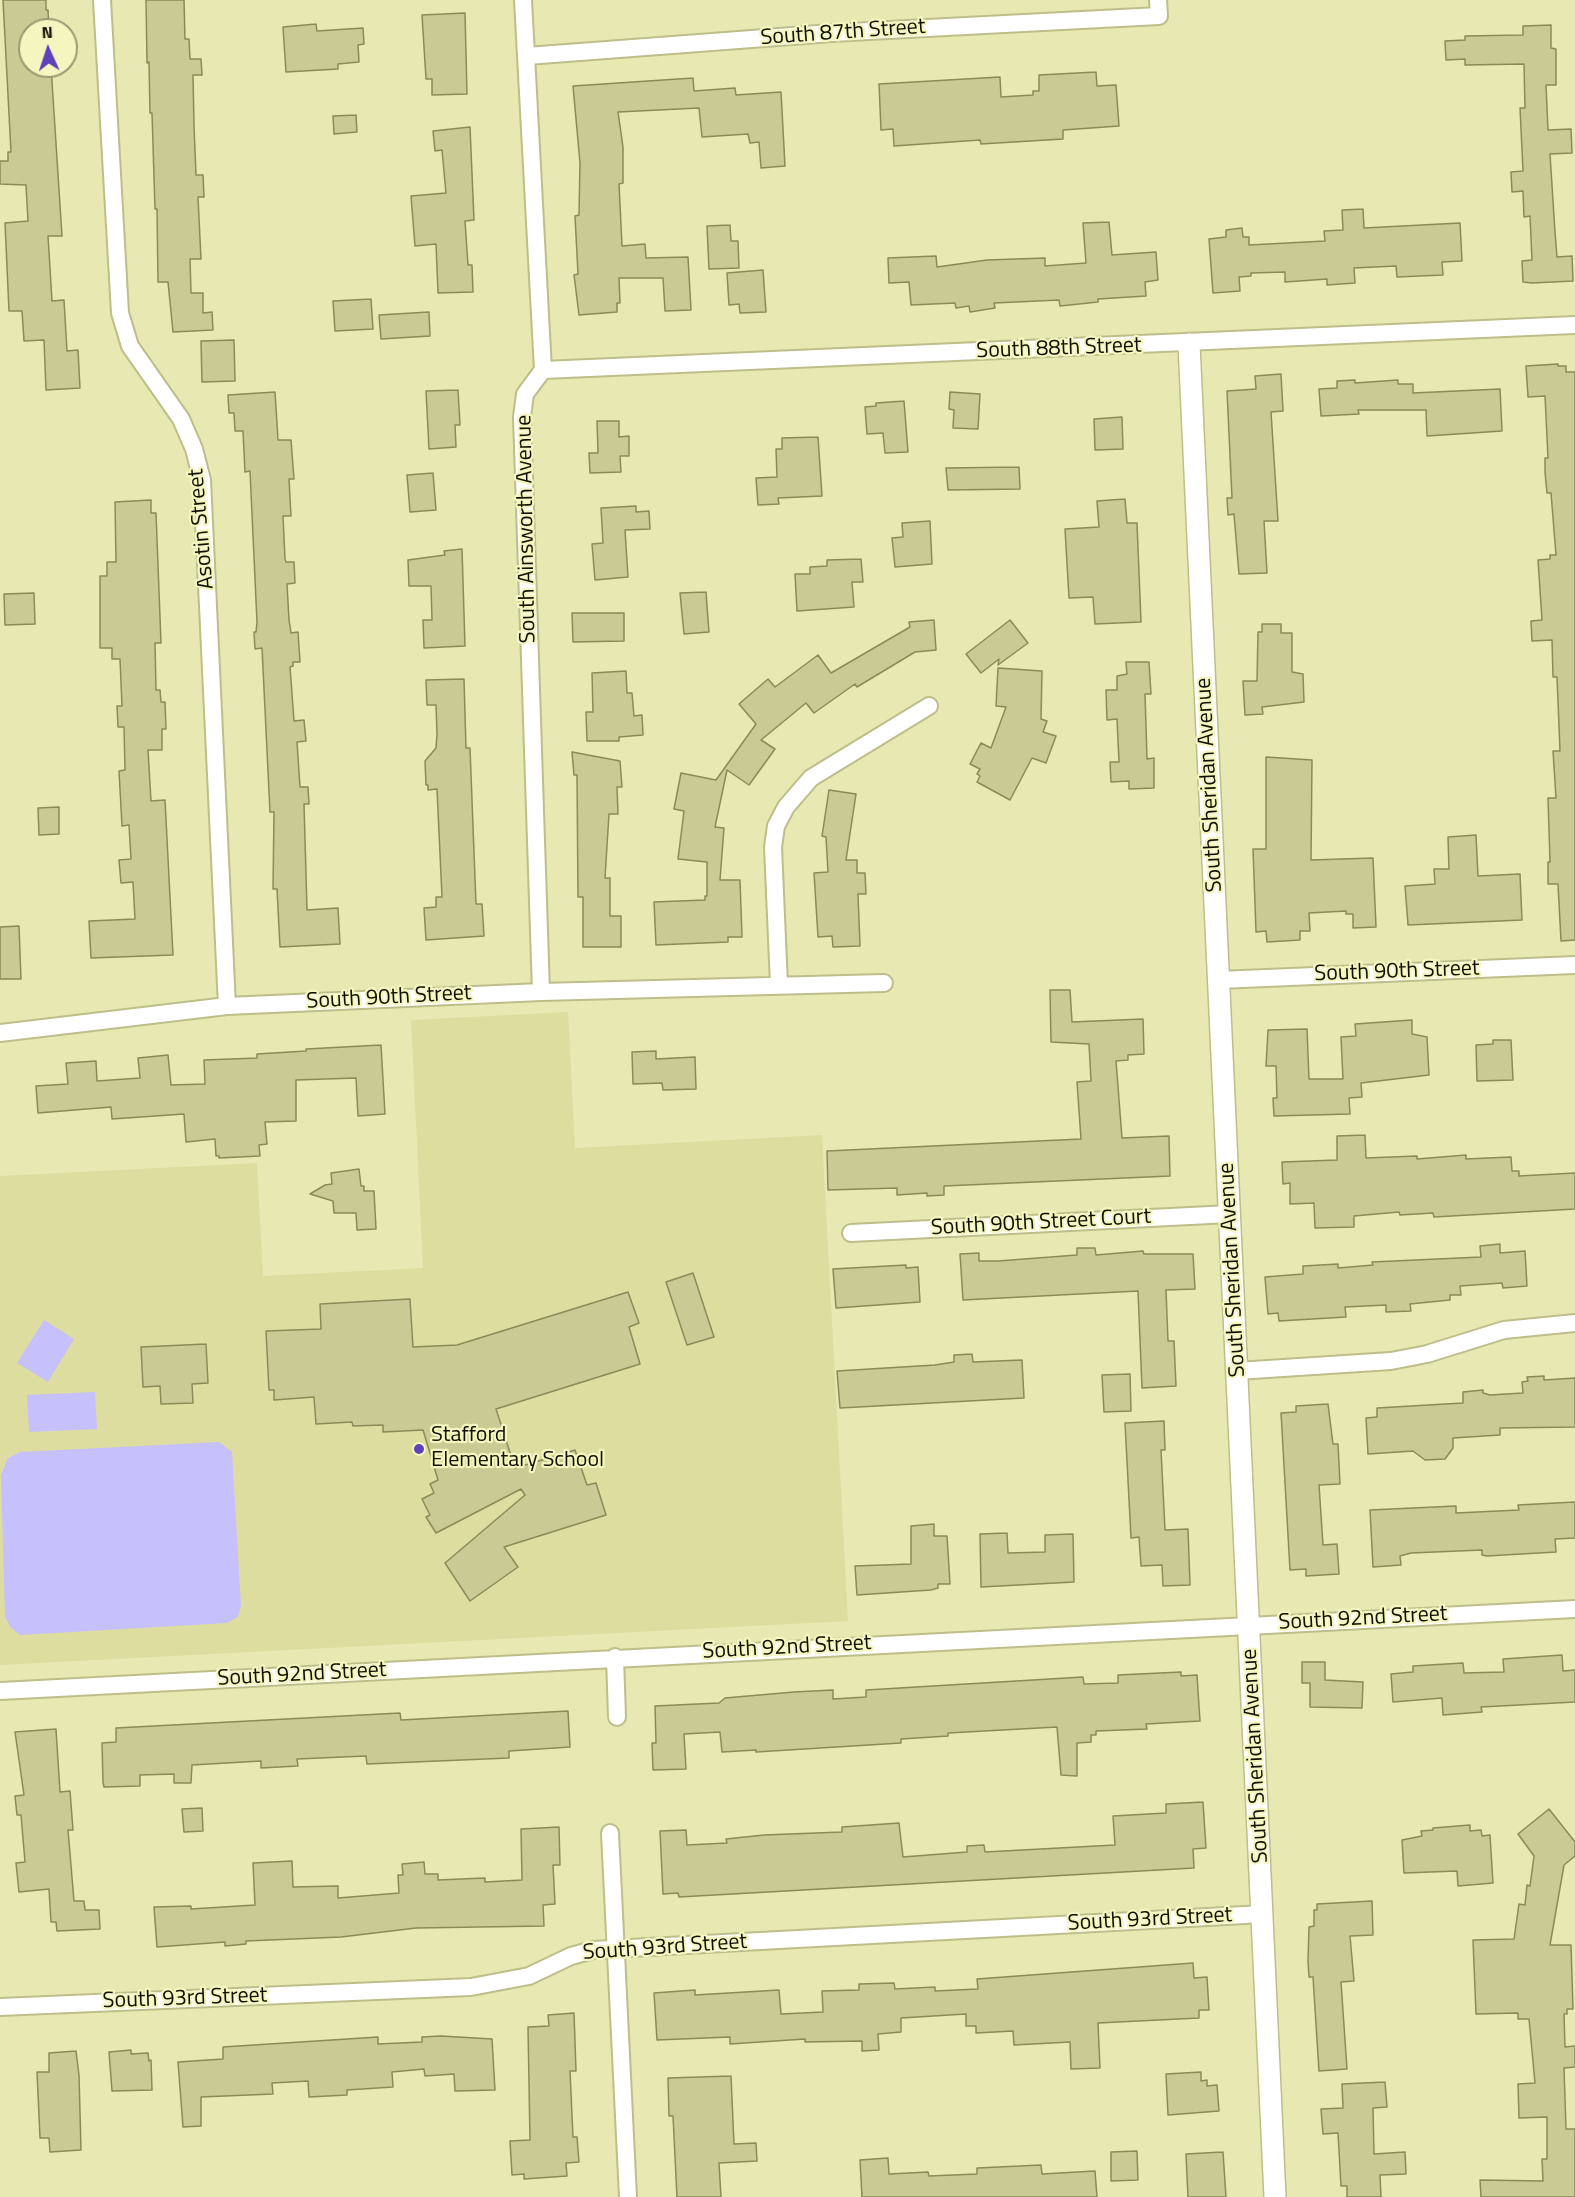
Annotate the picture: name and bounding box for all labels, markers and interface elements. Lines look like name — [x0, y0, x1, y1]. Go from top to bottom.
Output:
street label: South 87th Street — [760, 14, 926, 52]
north arrow — [18, 18, 78, 78]
text: N — [41, 20, 53, 44]
street label: South 88th Street — [976, 333, 1142, 365]
street label: South Ainsworth Avenue — [512, 415, 542, 643]
street label: Asotin Street — [184, 468, 220, 590]
street label: South Sheridan Avenue — [1191, 677, 1229, 893]
street label: South 90th Street — [1314, 956, 1480, 988]
street label: South 90th Street — [306, 980, 472, 1016]
street label: South Sheridan Avenue — [1214, 1162, 1252, 1378]
street label: South 90th Street Court — [930, 1204, 1152, 1242]
place label: Stafford Elementary School — [431, 1423, 604, 1474]
marker: Stafford Elementary School — [412, 1442, 426, 1456]
street label: South 92nd Street — [1278, 1601, 1448, 1637]
street label: South 92nd Street — [702, 1630, 872, 1666]
street label: South Sheridan Avenue — [1237, 1648, 1275, 1864]
street label: South 92nd Street — [217, 1657, 387, 1693]
street label: South 93rd Street — [1067, 1903, 1233, 1937]
street label: South 93rd Street — [582, 1929, 748, 1967]
street label: South 93rd Street — [102, 1983, 268, 2015]

